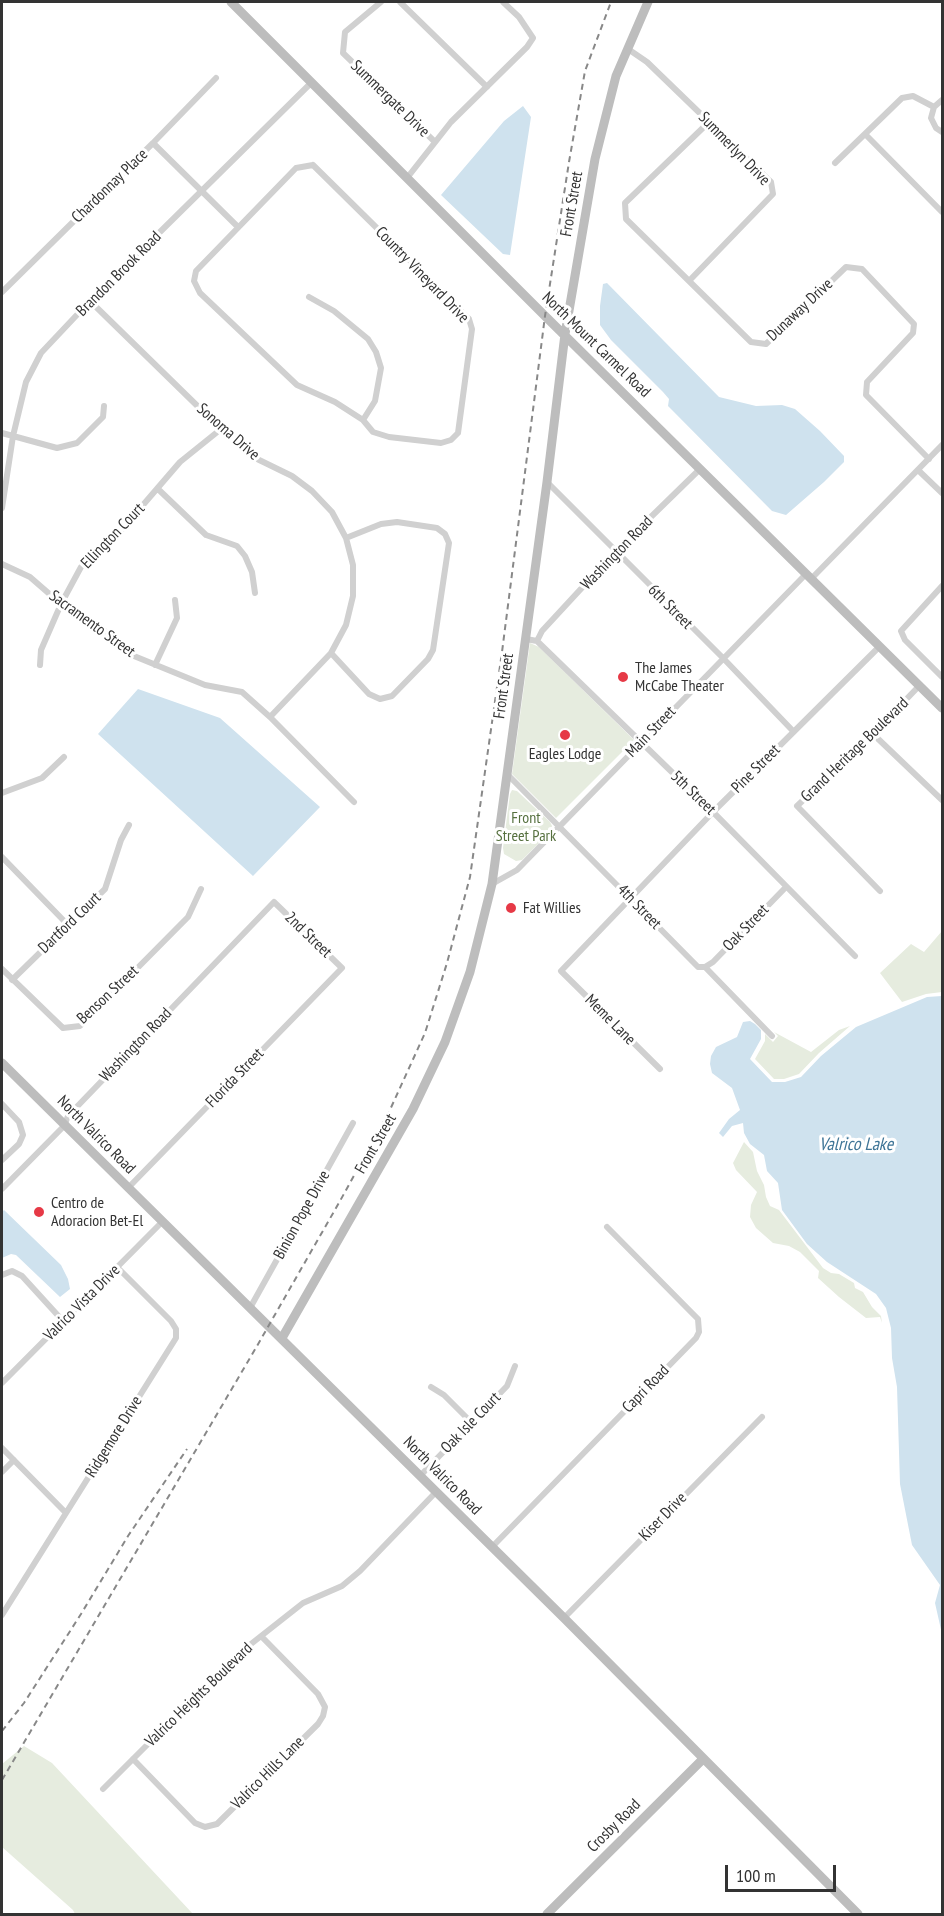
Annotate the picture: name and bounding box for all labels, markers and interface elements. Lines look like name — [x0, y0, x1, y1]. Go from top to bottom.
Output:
street label: Summergate Drive — [347, 57, 433, 141]
street label: Summerlyn Drive — [694, 108, 774, 190]
street label: Chardonnay Place — [68, 145, 152, 227]
street label: Front Street — [557, 170, 587, 238]
street label: Country Vineyard Drive — [371, 223, 473, 327]
street label: Brandon Brook Road — [73, 228, 165, 320]
street label: Dunaway Drive — [763, 275, 837, 345]
street label: North Mount Carmel Road — [538, 288, 654, 402]
street label: Sonoma Drive — [193, 400, 263, 464]
street label: Ellington Court — [77, 499, 149, 573]
street label: Washington Road — [577, 512, 657, 594]
street label: 6th Street — [644, 581, 696, 633]
street label: Sacramento Street — [45, 586, 139, 662]
street label: Front Street — [490, 652, 518, 720]
place label: The James McCabe Theater — [635, 658, 724, 696]
marker: The James McCabe Theater — [616, 670, 630, 684]
street label: Grand Heritage Boulevard — [797, 694, 913, 806]
street label: Main Street — [622, 702, 680, 762]
marker: Eagles Lodge — [558, 728, 572, 742]
street label: Pine Street — [728, 741, 784, 797]
place label: Eagles Lodge — [529, 744, 601, 764]
street label: 5th Street — [666, 767, 720, 819]
park label: Front Street Park — [496, 808, 556, 846]
street label: 4th Street — [613, 880, 665, 934]
street label: Dartford Court — [35, 888, 105, 958]
place label: Fat Willies — [523, 898, 581, 918]
marker: Fat Willies — [504, 901, 518, 915]
street label: Oak Street — [719, 901, 773, 955]
street label: 2nd Street — [281, 908, 335, 962]
street label: Benson Street — [73, 962, 143, 1028]
street label: Meme Lane — [581, 991, 639, 1049]
street label: Washington Road — [96, 1004, 176, 1086]
street label: Florida Street — [202, 1044, 268, 1112]
street label: North Valrico Road — [53, 1092, 139, 1178]
street label: Front Street — [351, 1111, 401, 1177]
water label: Valrico Lake — [819, 1134, 893, 1156]
street label: Binion Pope Drive — [270, 1167, 334, 1263]
place label: Centro de Adoracion Bet-El — [51, 1193, 143, 1231]
marker: Centro de Adoracion Bet-El — [32, 1205, 46, 1219]
street label: Valrico Vista Drive — [40, 1261, 124, 1345]
street label: Capri Road — [619, 1361, 673, 1417]
street label: Oak Isle Court — [437, 1388, 505, 1458]
street label: Ridgemore Drive — [81, 1393, 147, 1481]
street label: North Valrico Road — [399, 1433, 485, 1519]
street label: Kiser Drive — [635, 1489, 691, 1545]
street label: Valrico Heights Boulevard — [141, 1639, 257, 1751]
street label: Valrico Hills Lane — [228, 1733, 308, 1813]
street label: Crosby Road — [583, 1795, 645, 1857]
scale bar — [728, 1853, 839, 1891]
text: 100 m — [736, 1864, 776, 1887]

